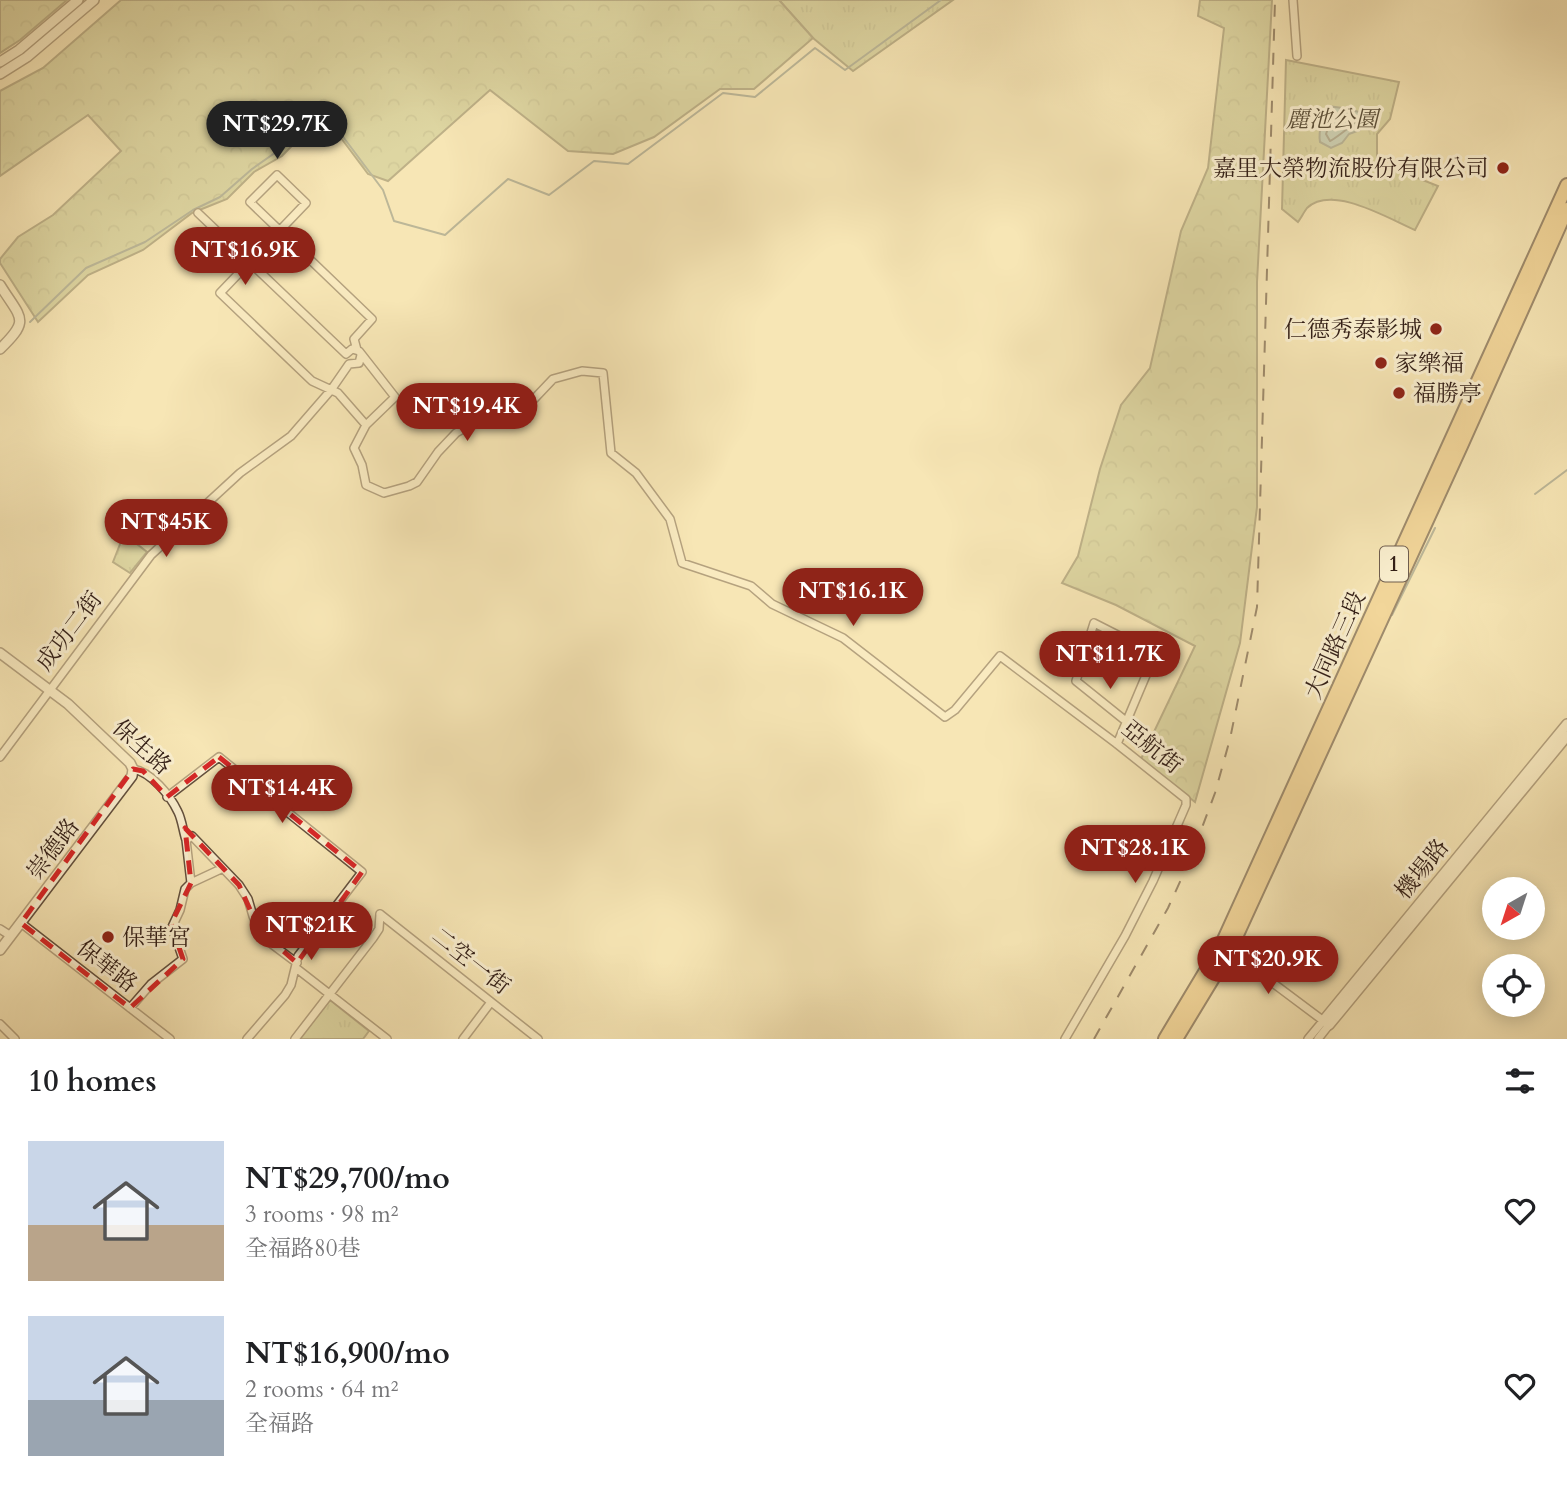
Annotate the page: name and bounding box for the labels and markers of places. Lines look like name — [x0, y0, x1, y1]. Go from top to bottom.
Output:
pin: NT$29.7K — [205, 102, 349, 161]
place label: 嘉里大榮物流股份有限公司 — [1213, 153, 1489, 184]
marker: 嘉里大榮物流股份有限公司 — [1495, 160, 1511, 176]
pin: NT$16.9K — [173, 228, 317, 287]
place label: 仁德秀泰影城 — [1284, 314, 1422, 345]
marker: 仁德秀泰影城 — [1428, 321, 1444, 337]
place label: 家樂福 — [1395, 348, 1464, 379]
marker: 家樂福 — [1373, 355, 1389, 371]
place label: 福勝亭 — [1413, 378, 1482, 409]
pin: NT$19.4K — [395, 384, 539, 443]
marker: 福勝亭 — [1391, 385, 1407, 401]
pin: NT$45K — [109, 500, 223, 559]
pin: NT$16.1K — [781, 568, 925, 628]
pin: NT$11.7K — [1038, 632, 1182, 691]
pin: NT$14.4K — [210, 766, 354, 825]
pin: NT$28.1K — [1063, 826, 1207, 885]
pin: NT$21K — [254, 902, 368, 962]
place label: 保華宮 — [122, 922, 191, 953]
marker: 保華宮 — [100, 929, 116, 945]
pin: NT$20.9K — [1196, 936, 1340, 996]

